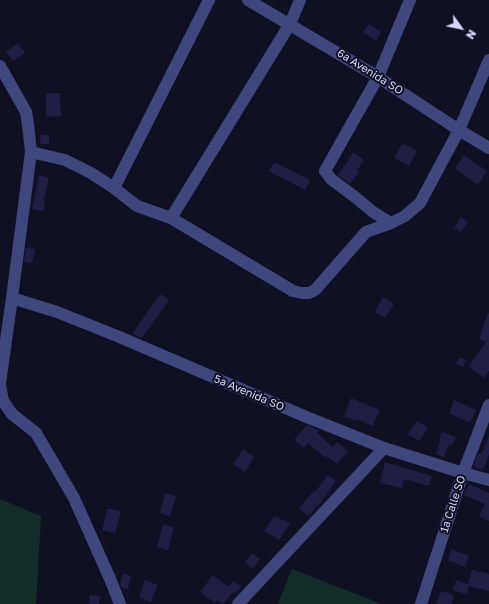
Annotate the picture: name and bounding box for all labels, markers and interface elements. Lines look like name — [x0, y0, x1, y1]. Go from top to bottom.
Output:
north arrow — [441, 8, 481, 48]
text: N — [464, 28, 479, 42]
street label: 6a Avenida SO — [335, 46, 405, 98]
street label: 5a Avenida SO — [212, 372, 286, 414]
street label: 1a Calle SO — [438, 474, 468, 534]

